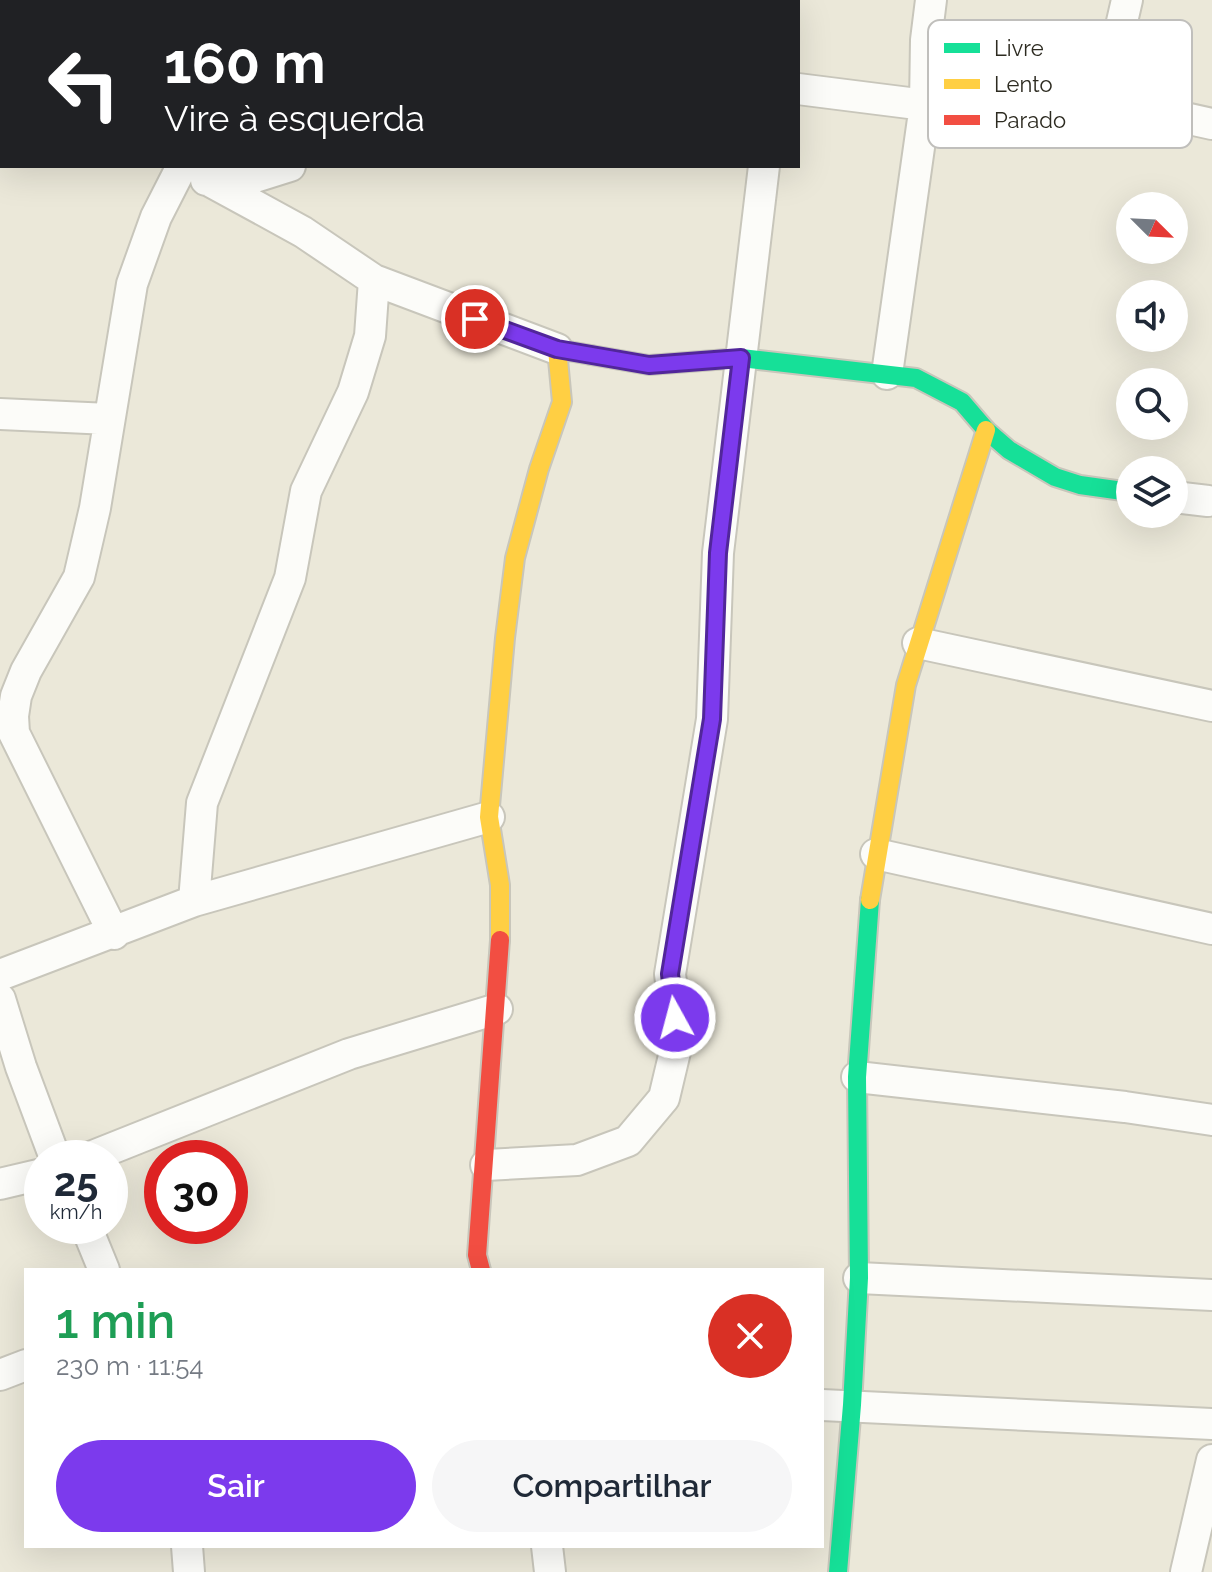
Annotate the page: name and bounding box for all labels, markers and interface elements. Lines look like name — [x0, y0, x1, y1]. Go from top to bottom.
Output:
legend — [928, 20, 1192, 148]
text: 160 m — [164, 30, 326, 96]
icon: left — [32, 32, 136, 136]
text: Livre — [994, 35, 1044, 61]
text: Lento — [994, 71, 1052, 97]
text: Vire à esquerda — [164, 97, 425, 139]
text: Parado — [994, 107, 1066, 133]
north arrow — [1116, 192, 1188, 264]
map controls — [1116, 192, 1188, 528]
button: sound — [1116, 280, 1188, 352]
pin — [441, 285, 509, 353]
icon: arrive — [453, 297, 497, 341]
button: search — [1116, 368, 1188, 440]
button: layers — [1116, 456, 1188, 528]
position arrow — [633, 976, 717, 1060]
speed limit sign: 30 — [144, 1140, 248, 1244]
text: 25 — [54, 1158, 98, 1205]
text: km/h — [50, 1200, 102, 1224]
text: 1 min — [56, 1293, 175, 1349]
button: close — [708, 1294, 792, 1378]
text: 230 m · 11:54 — [56, 1351, 204, 1381]
button: Sair — [56, 1440, 416, 1532]
button: Compartilhar — [432, 1440, 792, 1532]

